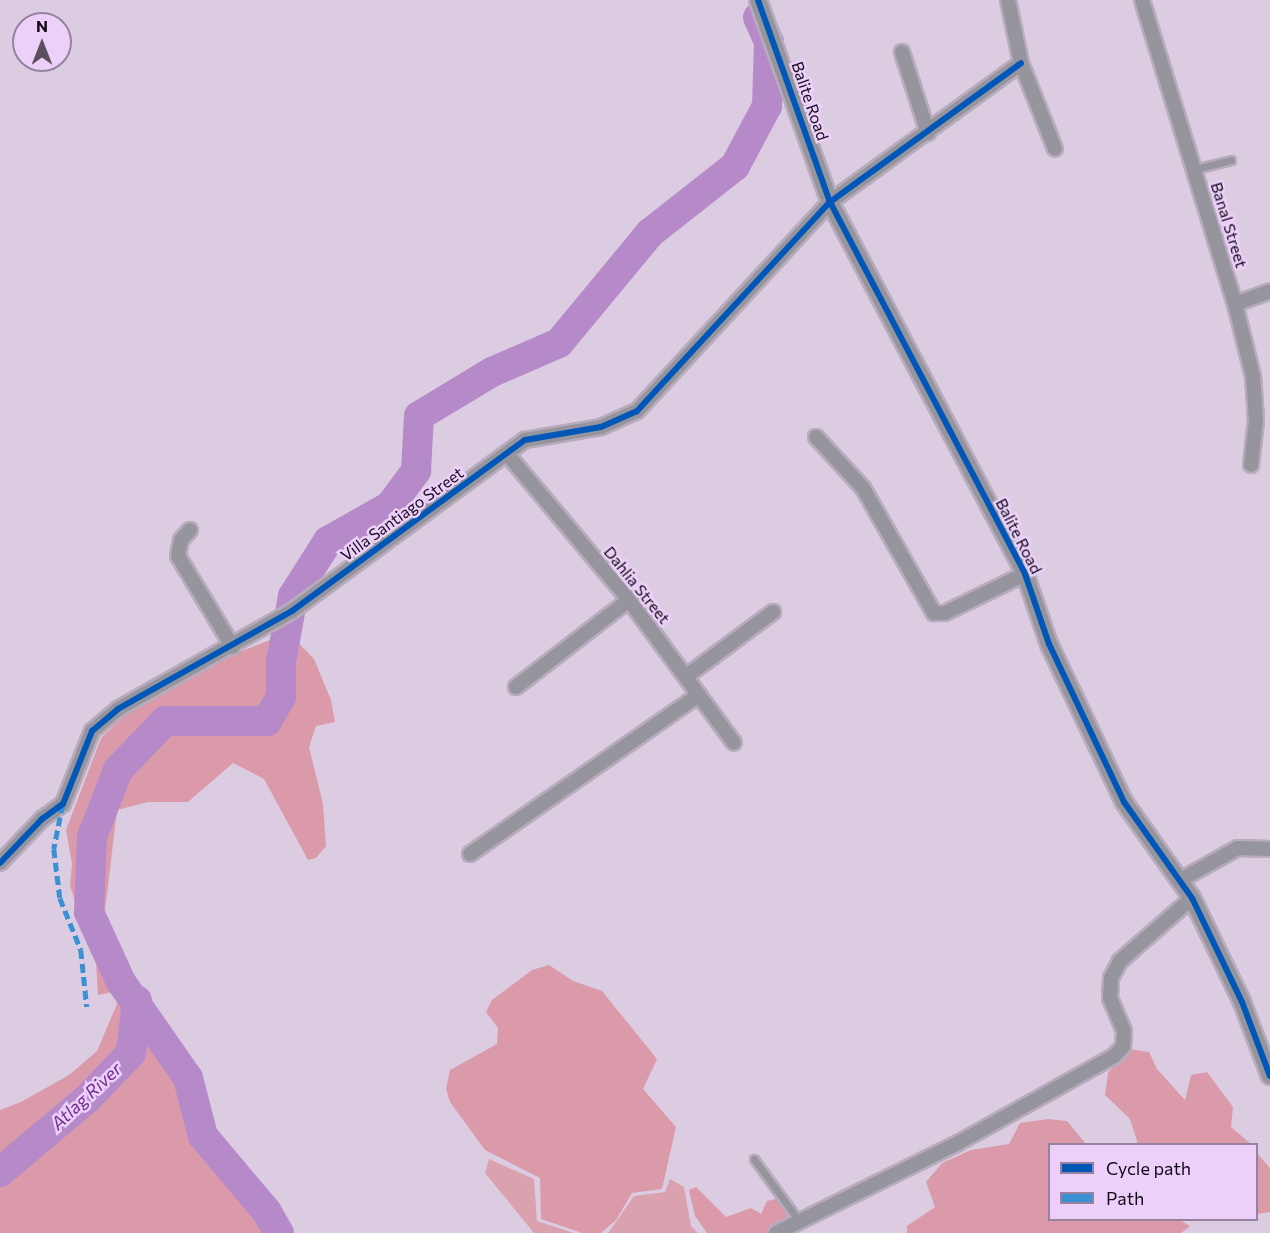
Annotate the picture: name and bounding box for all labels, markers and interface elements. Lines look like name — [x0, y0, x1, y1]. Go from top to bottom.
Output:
north arrow — [12, 12, 72, 72]
text: N — [36, 16, 48, 35]
street label: Balite Road — [788, 59, 832, 143]
street label: Banal Street — [1207, 180, 1251, 270]
street label: Villa Santiago Street — [337, 463, 467, 565]
street label: Balite Road — [992, 495, 1046, 577]
street label: Dahlia Street — [600, 542, 674, 628]
water label: Atlag River — [46, 1058, 126, 1134]
legend — [1048, 1143, 1258, 1221]
text: Cycle path — [1106, 1157, 1191, 1179]
text: Path — [1106, 1187, 1144, 1209]

